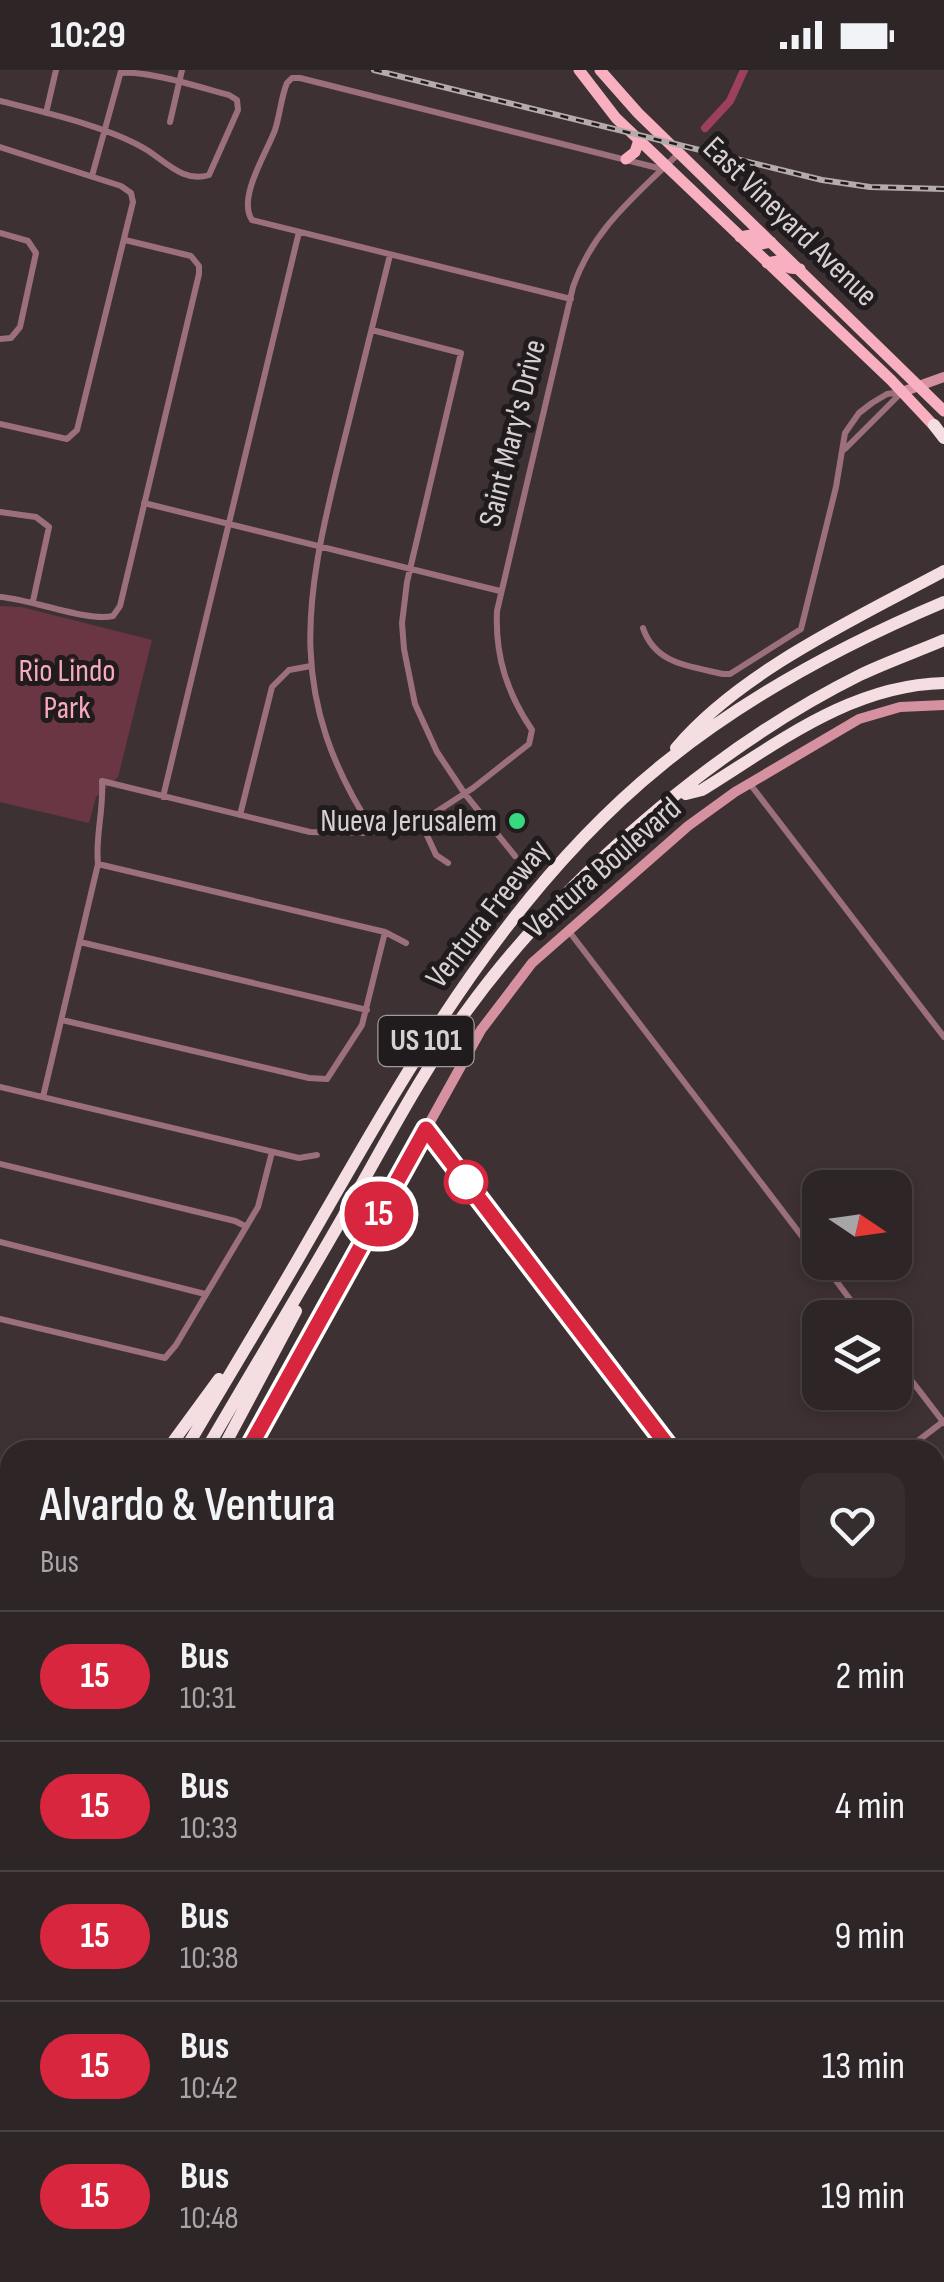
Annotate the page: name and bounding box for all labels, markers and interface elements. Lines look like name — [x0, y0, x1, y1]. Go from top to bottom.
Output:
text: 10:29 — [50, 13, 126, 58]
street label: East Vineyard Avenue — [695, 129, 885, 315]
street label: Saint Mary's Drive — [471, 335, 555, 531]
park label: Rio Lindo Park — [18, 652, 116, 728]
street label: Ventura Boulevard — [517, 789, 689, 947]
place label: Nueva Jerusalem — [320, 802, 497, 841]
marker: Nueva Jerusalem — [506, 810, 528, 832]
street label: Ventura Freeway — [418, 832, 558, 996]
road number: US 101 — [378, 1016, 474, 1066]
unlabelled marker — [445, 1161, 487, 1203]
north arrow — [802, 1170, 912, 1280]
map controls — [802, 1170, 912, 1410]
line badge: 15 — [334, 1182, 424, 1246]
text: 15 — [364, 1193, 394, 1236]
button: layers — [802, 1300, 912, 1410]
button: heart — [800, 1473, 905, 1578]
text: Alvardo & Ventura — [40, 1477, 336, 1534]
text: Bus — [40, 1543, 79, 1582]
text: Bus — [180, 1634, 229, 1679]
text: 2 min — [836, 1654, 905, 1699]
text: 15 — [80, 1655, 110, 1698]
text: 10:31 — [180, 1679, 236, 1718]
text: Bus — [180, 1764, 229, 1809]
text: 4 min — [835, 1784, 905, 1829]
text: 15 — [80, 1785, 110, 1828]
text: 10:33 — [180, 1809, 238, 1848]
text: Bus — [180, 1894, 229, 1939]
text: 9 min — [834, 1914, 905, 1959]
text: 15 — [80, 1915, 110, 1958]
text: 10:38 — [180, 1939, 239, 1978]
text: Bus — [180, 2024, 229, 2069]
text: 13 min — [822, 2044, 905, 2089]
text: 15 — [80, 2045, 110, 2088]
text: 10:42 — [180, 2069, 238, 2108]
text: Bus — [180, 2154, 229, 2199]
text: 19 min — [821, 2174, 905, 2219]
text: 15 — [80, 2175, 110, 2218]
text: 10:48 — [180, 2199, 239, 2238]

